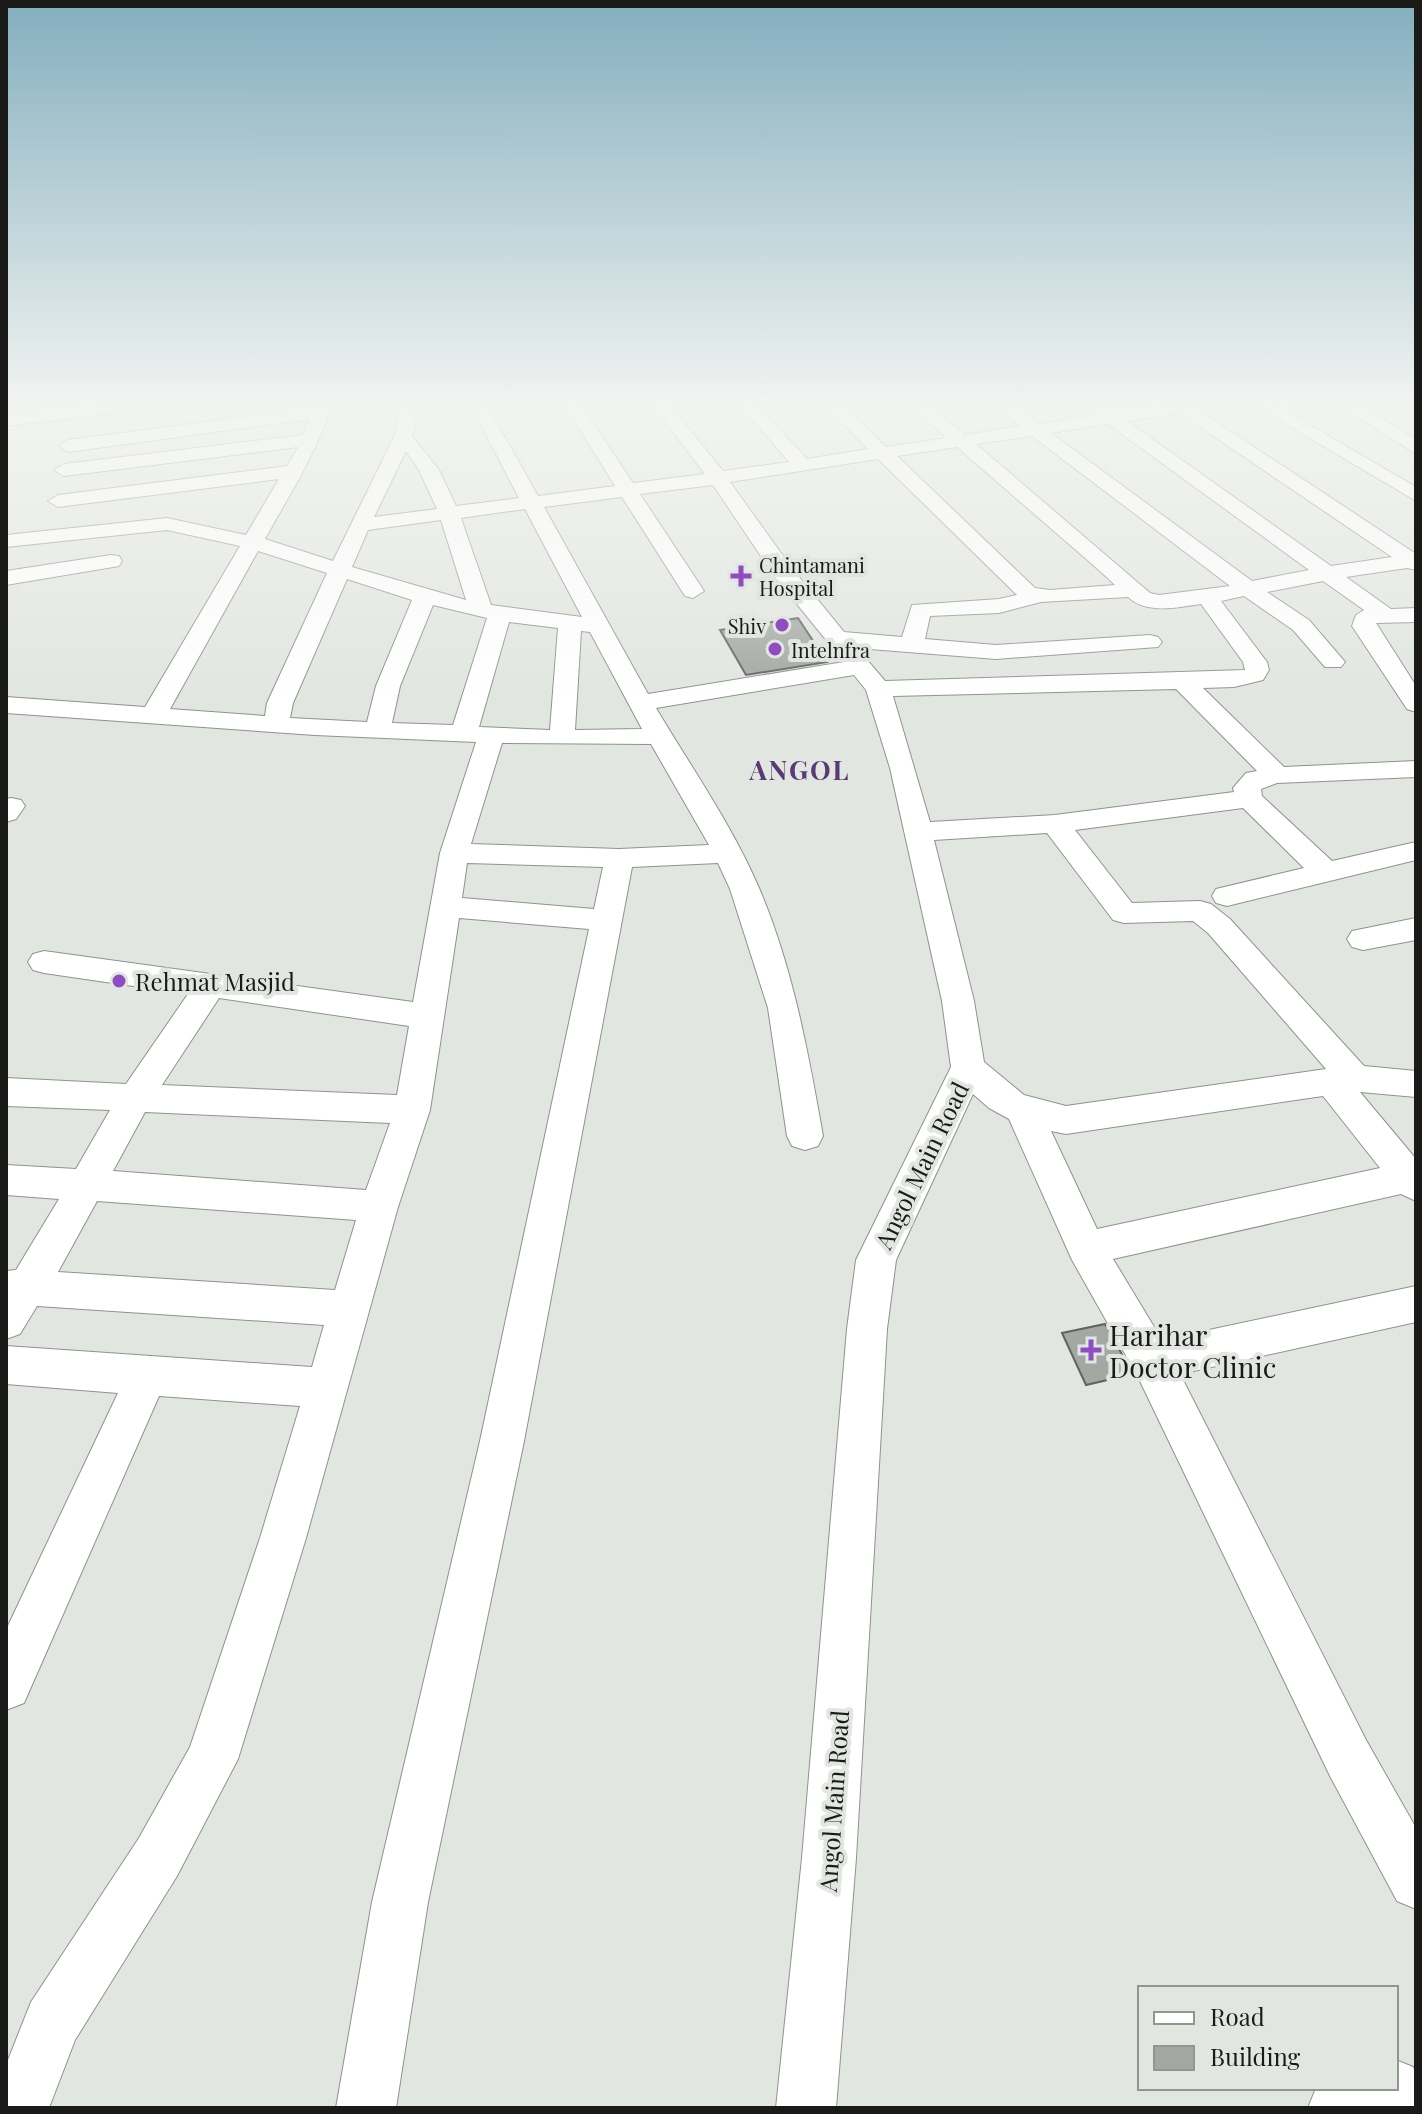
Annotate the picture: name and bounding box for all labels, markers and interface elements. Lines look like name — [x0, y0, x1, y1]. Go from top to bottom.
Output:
place label: Chintamani Hospital — [759, 551, 865, 601]
marker: Chintamani Hospital — [730, 565, 752, 587]
place label: Shiv — [728, 612, 766, 639]
marker: Shiv — [773, 616, 791, 634]
place label: Intelnfra — [791, 636, 870, 663]
marker: Intelnfra — [766, 640, 784, 658]
district label: ANGOL — [749, 752, 850, 787]
place label: Rehmat Masjid — [135, 965, 295, 997]
marker: Rehmat Masjid — [110, 972, 128, 990]
street label: Angol Main Road — [866, 1076, 975, 1255]
place label: Harihar Doctor Clinic — [1109, 1316, 1276, 1385]
marker: Harihar Doctor Clinic — [1080, 1339, 1102, 1361]
street label: Angol Main Road — [811, 1709, 855, 1894]
legend — [1138, 1986, 1398, 2090]
text: Road — [1210, 2000, 1265, 2032]
text: Building — [1210, 2040, 1301, 2072]

